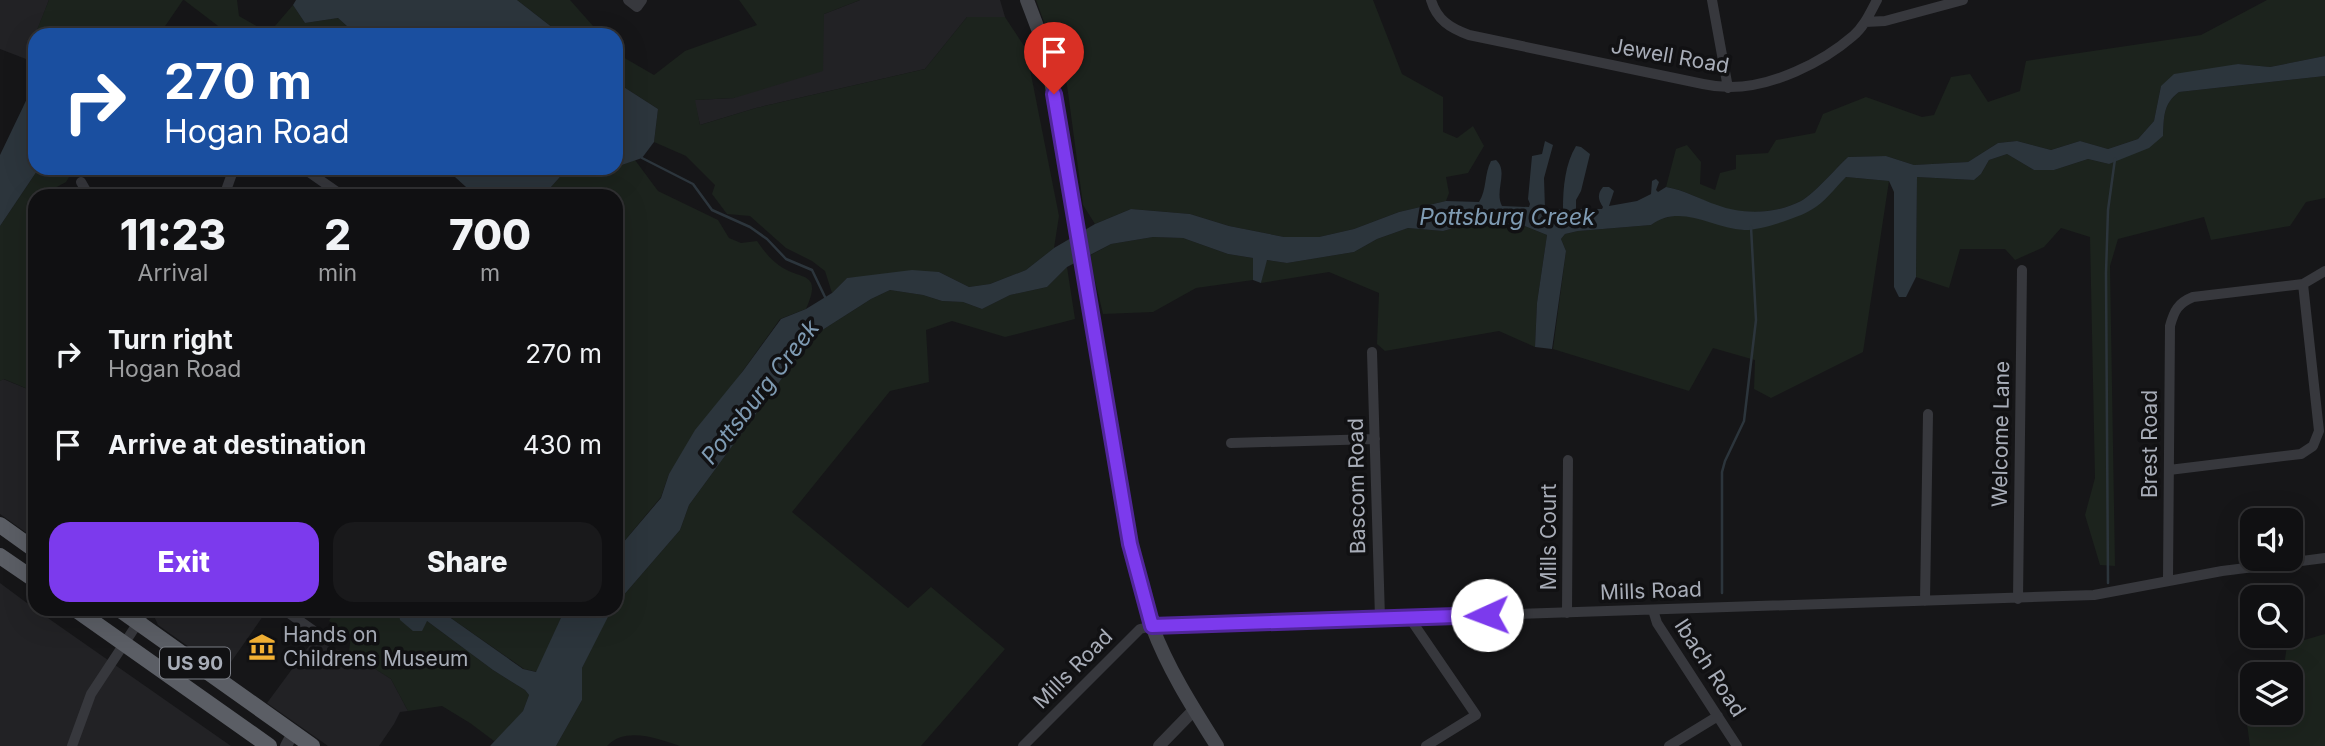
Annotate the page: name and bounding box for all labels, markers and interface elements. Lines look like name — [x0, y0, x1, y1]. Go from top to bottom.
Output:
pin — [1024, 22, 1084, 94]
icon: arrive — [1035, 33, 1073, 71]
street label: Jewell Road — [1609, 33, 1731, 78]
text: 270 m — [164, 52, 312, 111]
icon: right — [49, 56, 140, 147]
text: Hogan Road — [164, 112, 350, 151]
water label: Pottsburg Creek — [1419, 203, 1595, 231]
text: 11:23 — [120, 209, 226, 260]
text: 2 — [324, 209, 351, 260]
text: 700 — [449, 209, 531, 260]
text: Arrival — [138, 259, 208, 287]
text: min — [318, 259, 357, 287]
text: m — [480, 259, 500, 287]
water label: Pottsburg Creek — [695, 314, 825, 470]
text: Turn right — [108, 324, 233, 355]
icon: right — [49, 335, 87, 373]
text: 270 m — [525, 338, 602, 369]
text: Hogan Road — [108, 355, 241, 383]
street label: Welcome Lane — [1987, 361, 2014, 507]
street label: Brest Road — [2137, 390, 2162, 498]
street label: Bascom Road — [1343, 418, 1370, 554]
icon: arrive — [49, 426, 87, 464]
text: Arrive at destination — [108, 429, 367, 460]
text: 430 m — [523, 429, 602, 460]
street label: Mills Court — [1536, 484, 1561, 590]
map controls — [2240, 508, 2303, 725]
button: sound — [2240, 508, 2303, 571]
button: Exit — [49, 522, 319, 602]
button: Share — [333, 522, 602, 602]
street label: Mills Road — [1600, 576, 1702, 605]
position arrow — [1450, 578, 1524, 652]
button: search — [2240, 585, 2303, 648]
street label: Ibach Road — [1670, 614, 1751, 721]
place label: Hands on Childrens Museum — [283, 622, 469, 671]
street label: Mills Road — [1028, 624, 1118, 714]
museum icon: Hands on Childrens Museum — [247, 632, 277, 662]
road number: US 90 — [160, 648, 230, 678]
button: layers — [2240, 662, 2303, 725]

